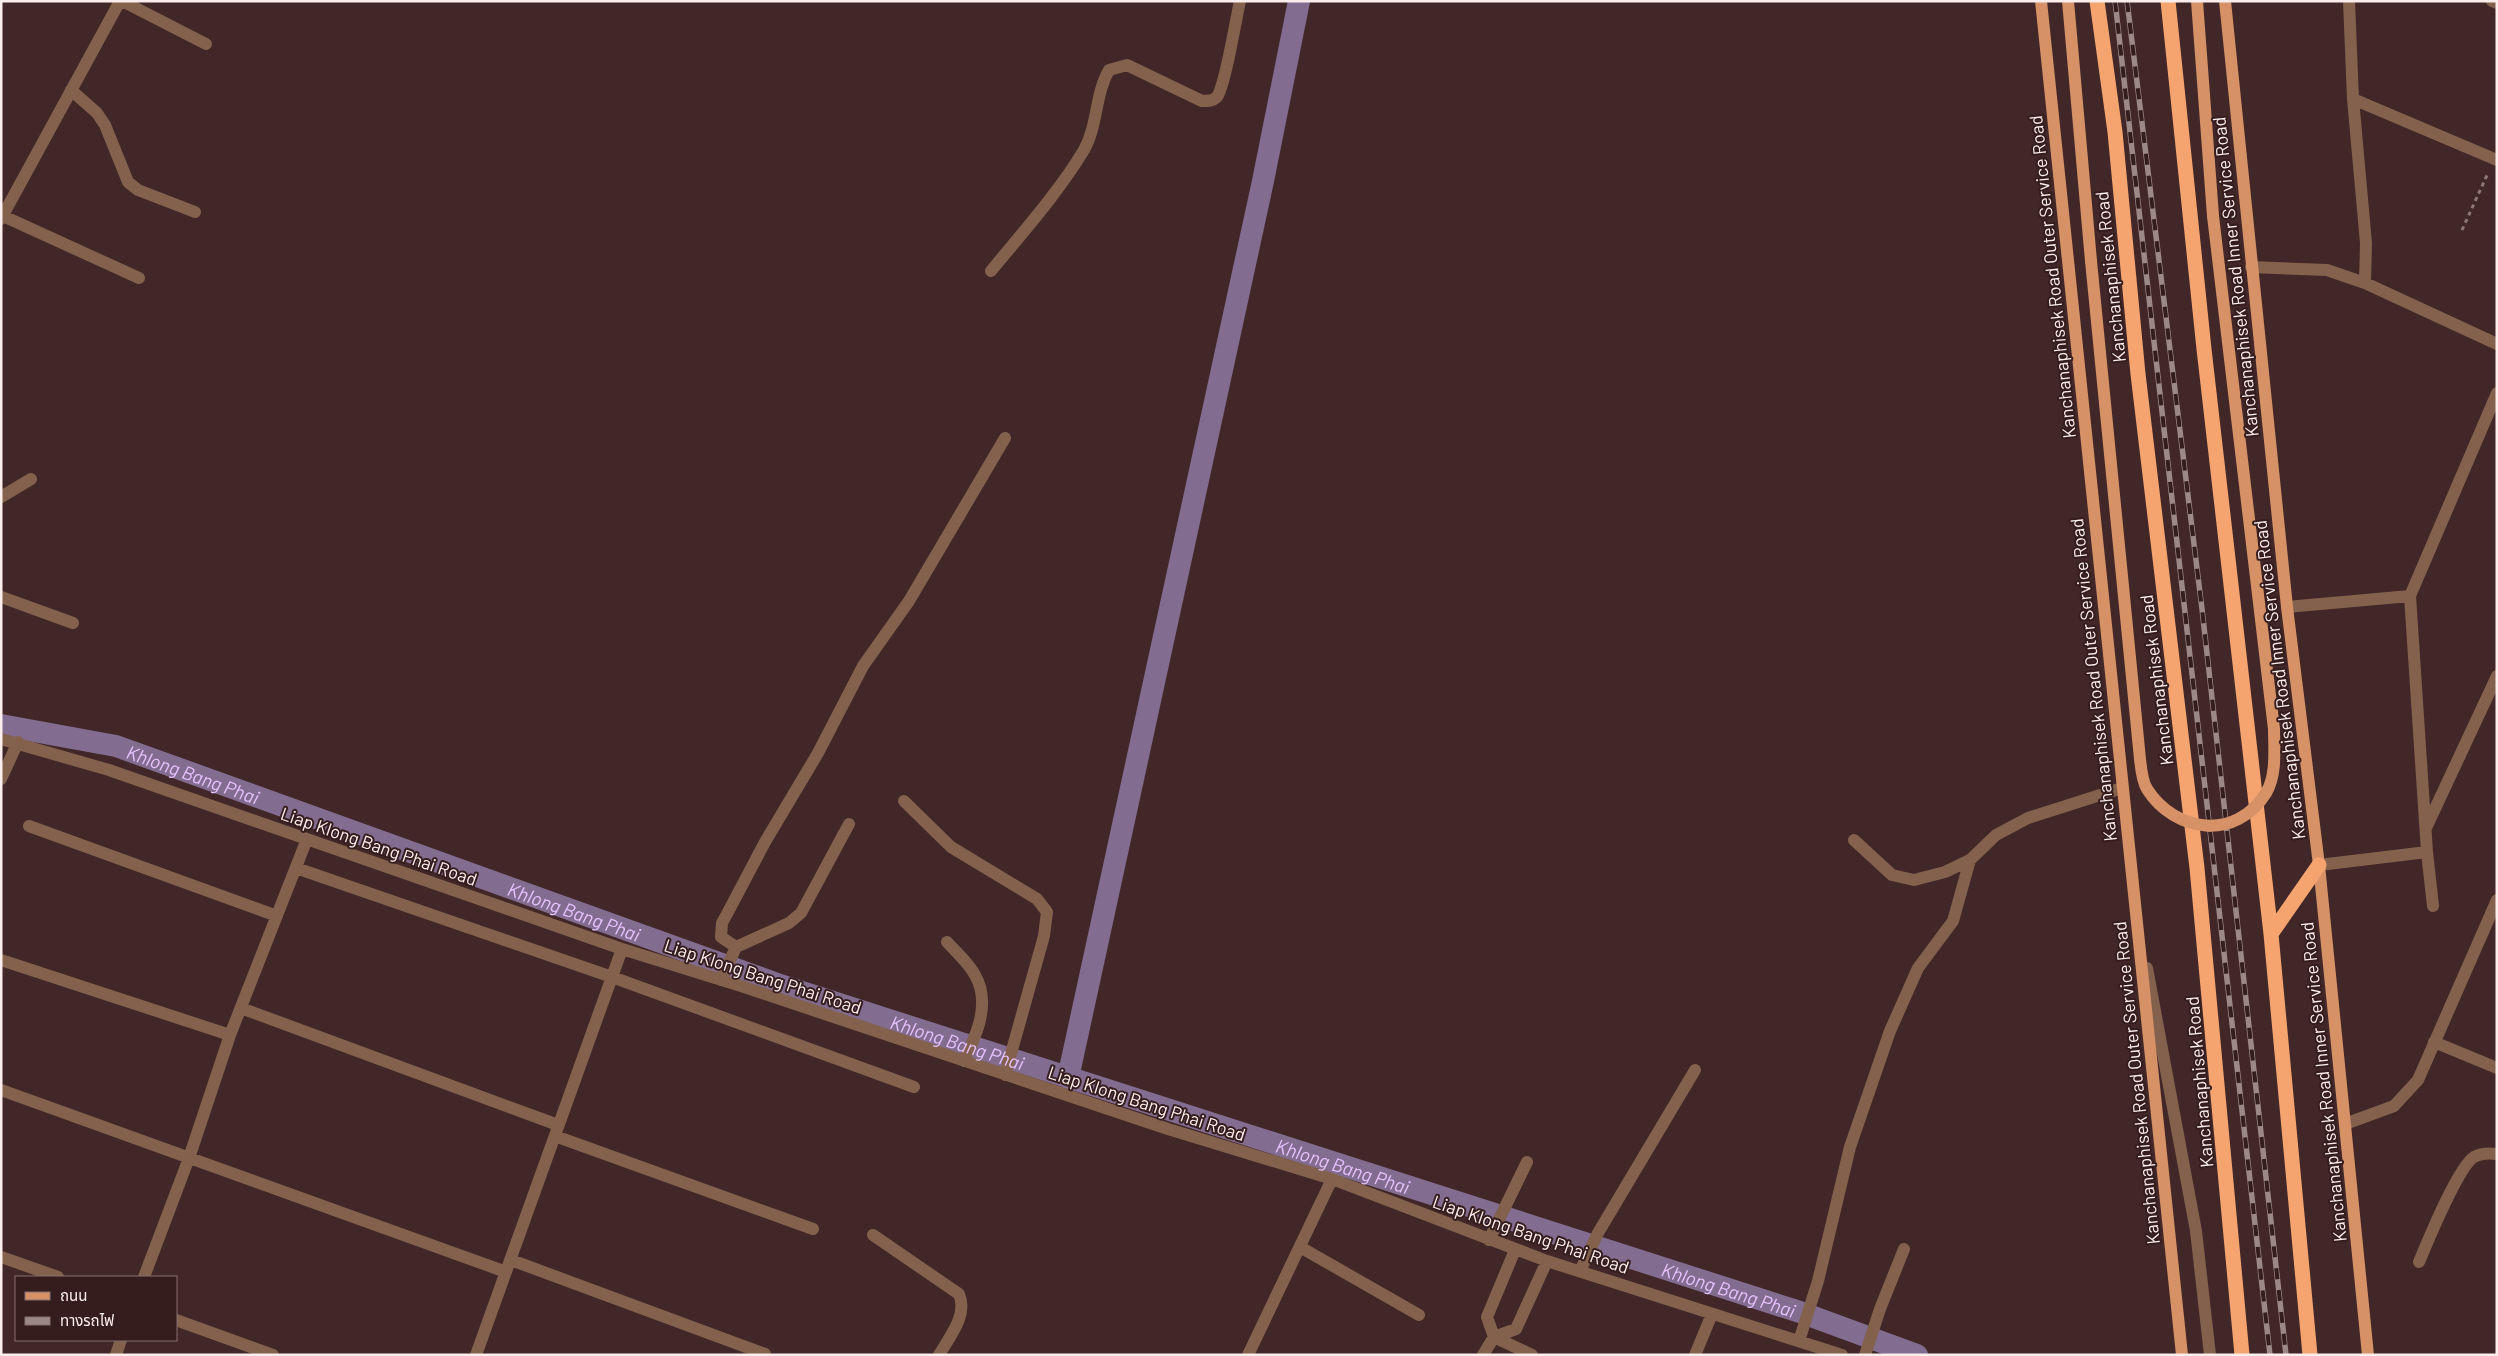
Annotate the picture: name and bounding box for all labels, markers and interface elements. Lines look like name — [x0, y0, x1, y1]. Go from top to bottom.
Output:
street label: Kanchanaphisek Road Outer Service Road — [2024, 114, 2080, 440]
street label: Kanchanaphisek Road Inner Service Road — [2207, 116, 2263, 438]
street label: Kanchanaphisek Road — [2090, 190, 2130, 364]
street label: Kanchanaphisek Road Outer Service Road — [2065, 517, 2121, 843]
street label: Kanchanaphisek Road Inner Service Road — [2248, 519, 2310, 841]
street label: Kanchanaphisek Road — [2135, 593, 2177, 767]
water label: Khlong Bang Phai — [124, 739, 263, 808]
street label: Liap Klong Bang Phai Road — [278, 802, 480, 890]
water label: Khlong Bang Phai — [505, 877, 644, 945]
street label: Kanchanaphisek Road Outer Service Road — [2108, 920, 2164, 1246]
street label: Kanchanaphisek Road Inner Service Road — [2295, 921, 2351, 1243]
street label: Liap Klong Bang Phai Road — [662, 934, 864, 1018]
street label: Kanchanaphisek Road — [2181, 995, 2217, 1169]
water label: Khlong Bang Phai — [888, 1010, 1028, 1074]
street label: Liap Klong Bang Phai Road — [1046, 1061, 1248, 1145]
water label: Khlong Bang Phai — [1273, 1133, 1413, 1198]
street label: Liap Klong Bang Phai Road — [1430, 1190, 1632, 1278]
water label: Khlong Bang Phai — [1659, 1257, 1799, 1322]
legend — [15, 1276, 178, 1341]
text: ถนน — [60, 1286, 87, 1304]
text: ทางรถไฟ — [60, 1311, 114, 1329]

